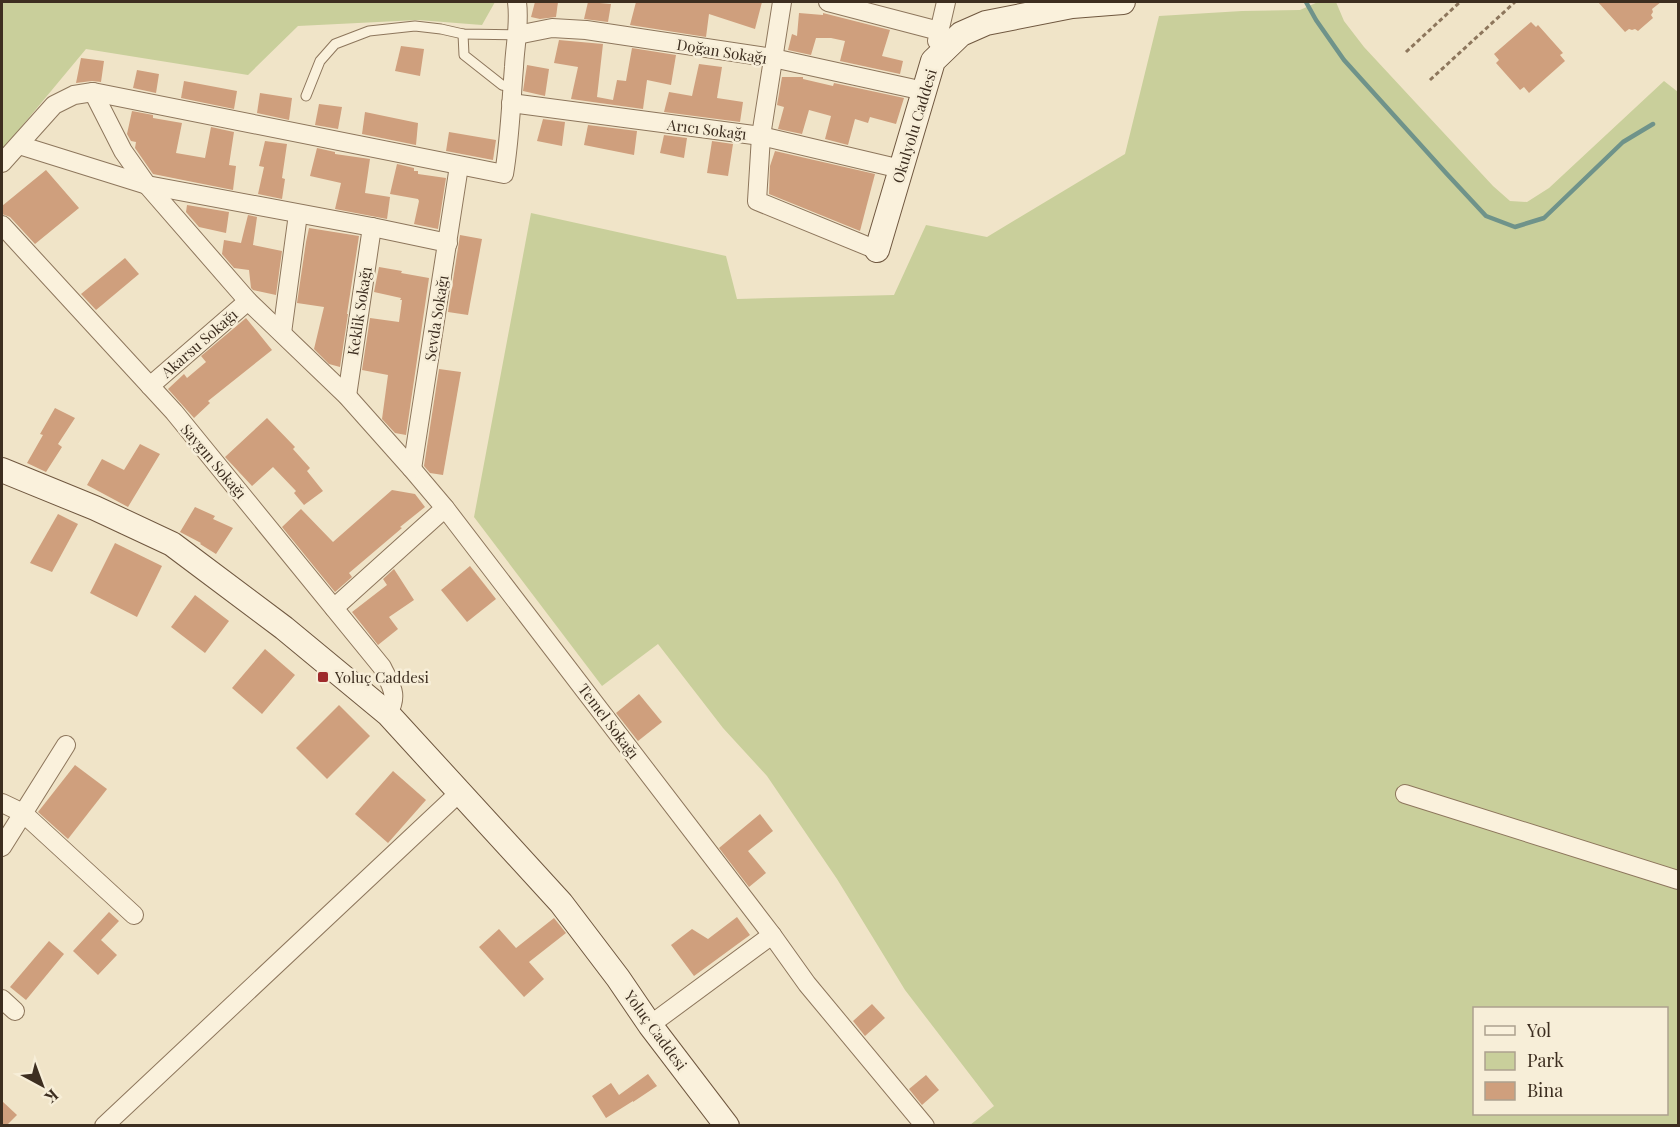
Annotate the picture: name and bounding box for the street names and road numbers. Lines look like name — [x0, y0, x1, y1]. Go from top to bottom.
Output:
street label: Doğan Sokağı — [675, 34, 769, 68]
street label: Okulyolu Caddesi — [887, 66, 941, 186]
street label: Arıcı Sokağı — [665, 114, 749, 144]
street label: Keklik Sokağı — [342, 265, 376, 357]
street label: Sevda Sokağı — [419, 273, 453, 362]
street label: Akarsu Sokağı — [156, 304, 242, 382]
street label: Saygın Sokağı — [177, 419, 252, 503]
street label: Temel Sokağı — [574, 679, 644, 763]
street label: Yoluç Caddesi — [620, 985, 692, 1074]

